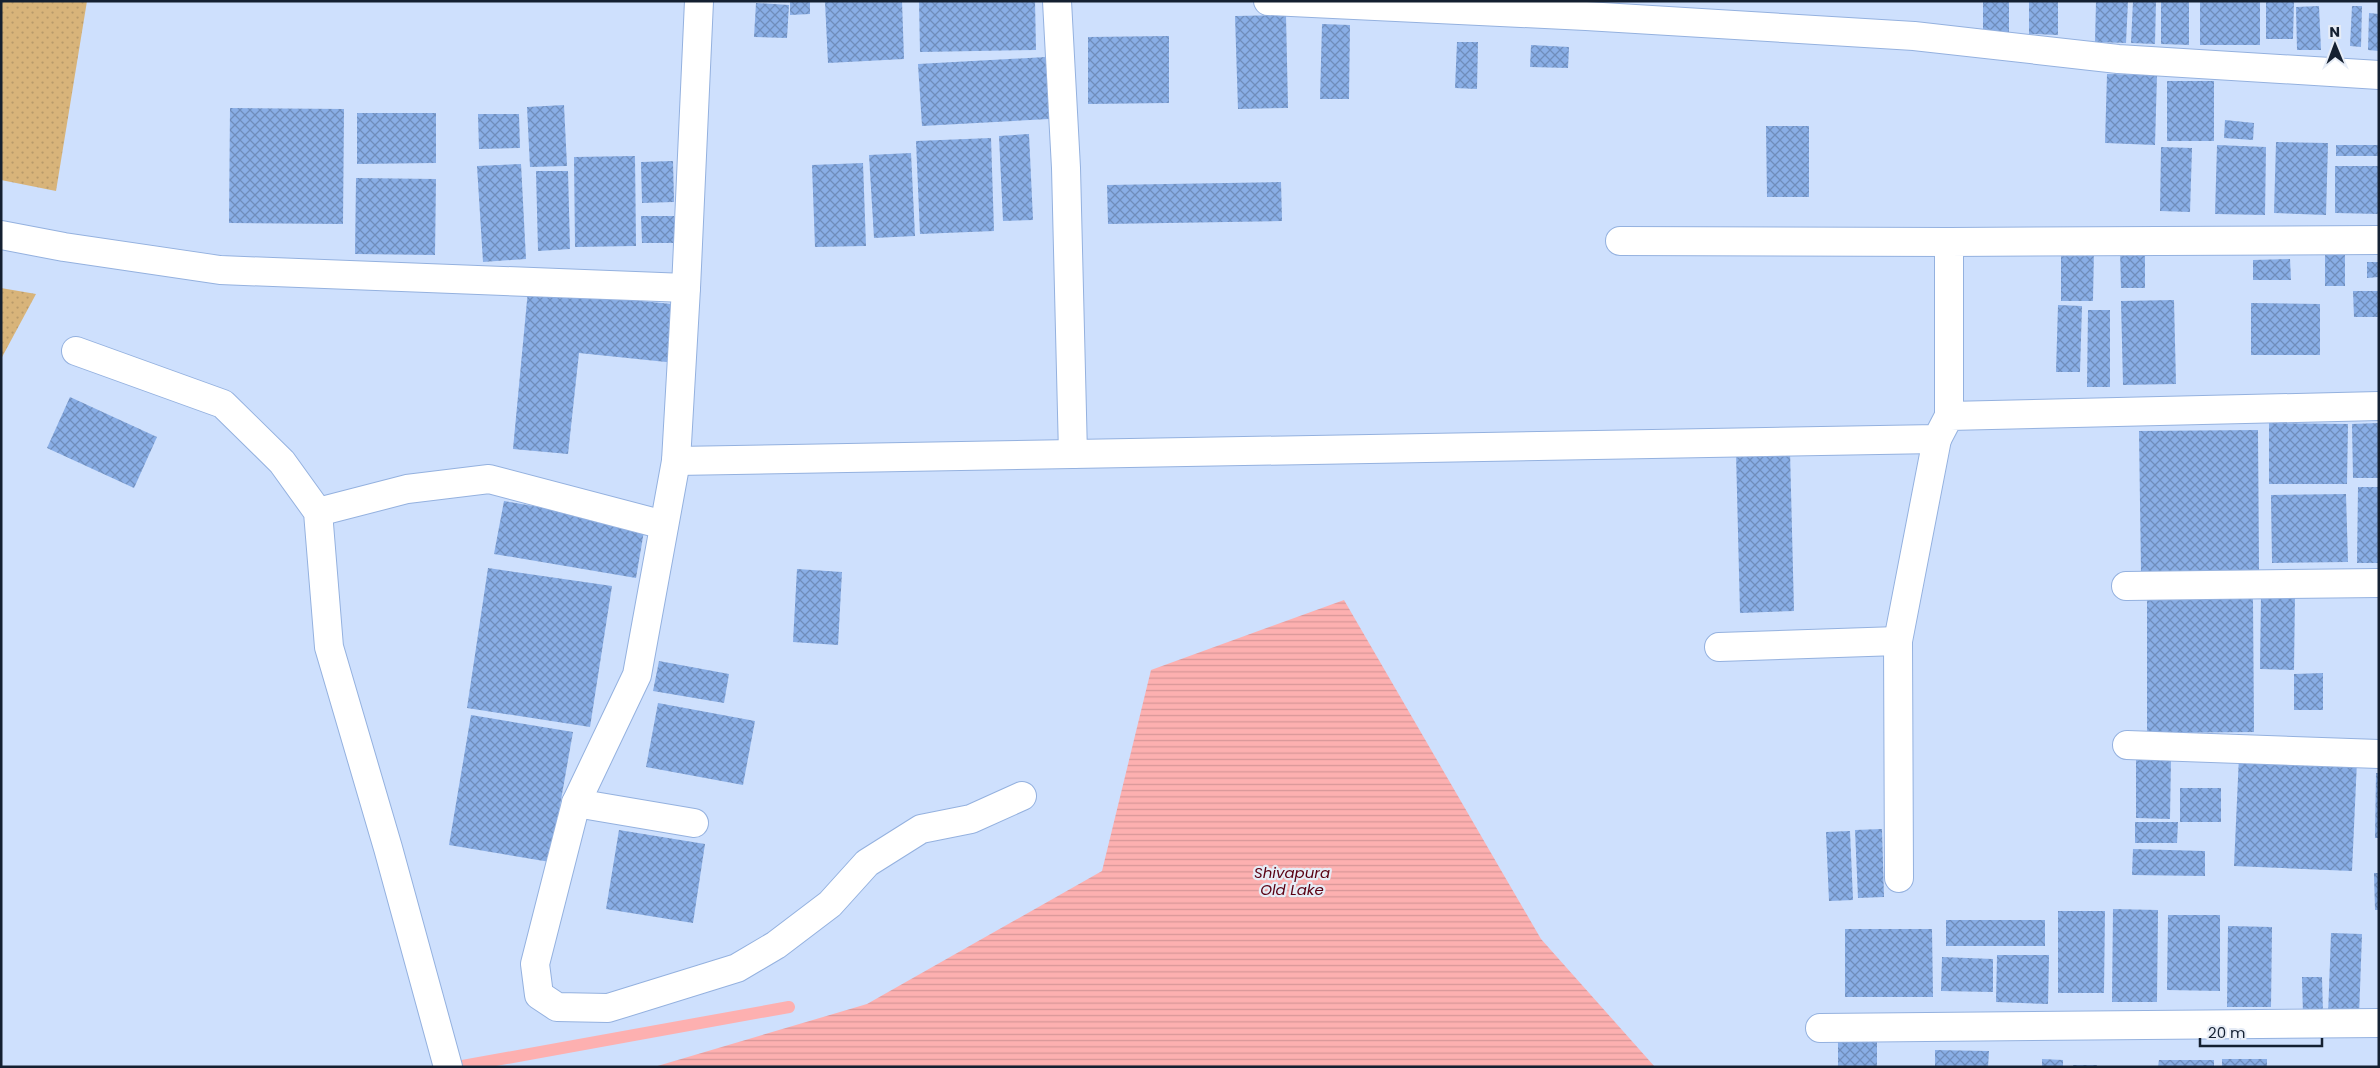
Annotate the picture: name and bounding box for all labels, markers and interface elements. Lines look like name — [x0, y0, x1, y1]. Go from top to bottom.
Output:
north arrow — [2310, 20, 2360, 70]
text: N — [2329, 22, 2340, 42]
water label: Shivapura Old Lake — [1254, 862, 1330, 900]
scale bar — [2200, 1016, 2322, 1048]
text: 20 m — [2208, 1022, 2246, 1043]

